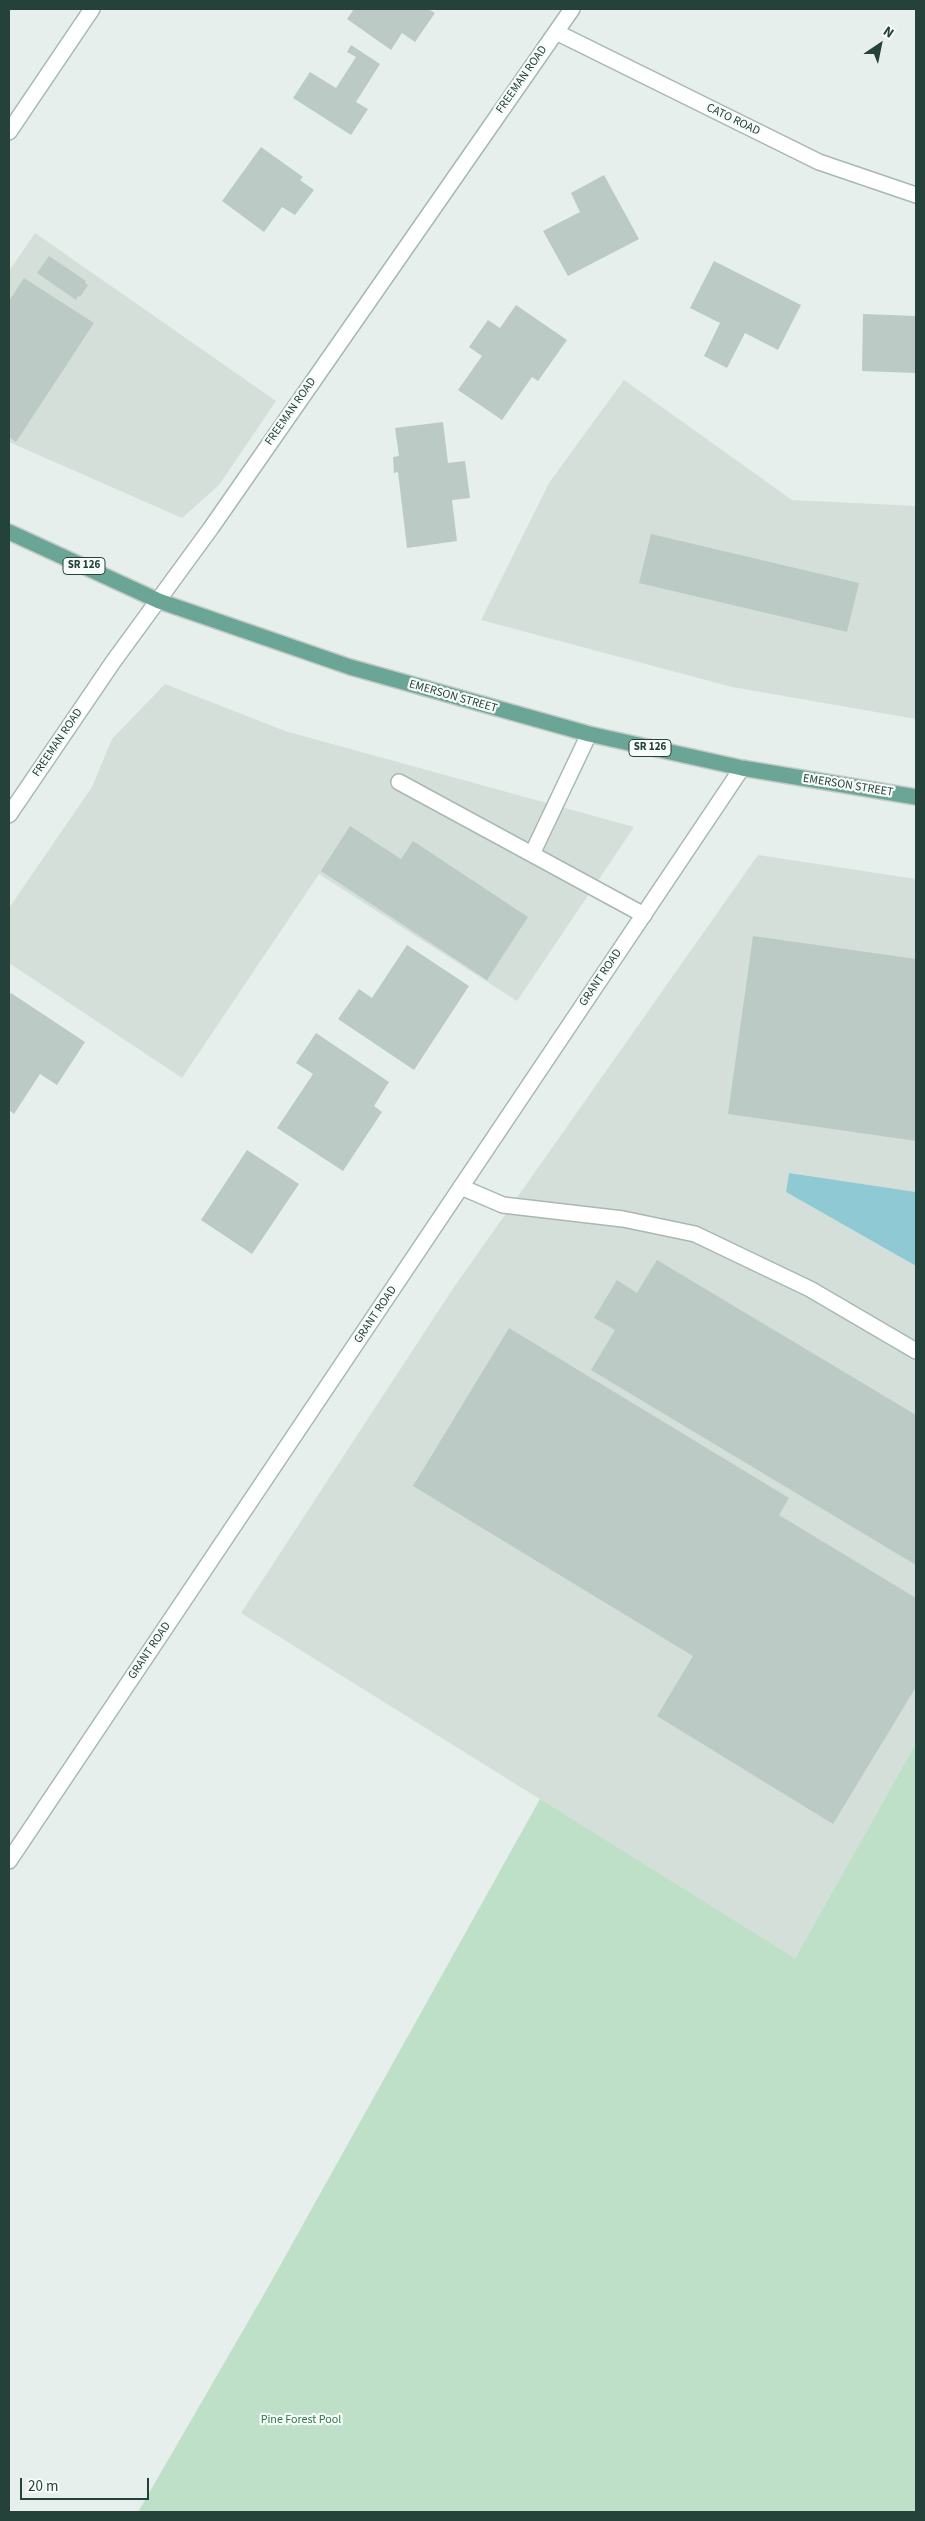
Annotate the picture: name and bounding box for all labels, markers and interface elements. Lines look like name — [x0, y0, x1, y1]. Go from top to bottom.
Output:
north arrow — [855, 20, 905, 70]
text: N — [879, 22, 898, 43]
street label: FREEMAN ROAD — [493, 43, 551, 117]
street label: CATO ROAD — [704, 101, 762, 139]
street label: FREEMAN ROAD — [262, 375, 320, 449]
road number: SR 126 — [63, 558, 105, 574]
street label: EMERSON STREET — [407, 678, 499, 716]
street label: FREEMAN ROAD — [30, 706, 86, 780]
road number: SR 126 — [629, 740, 671, 756]
street label: EMERSON STREET — [802, 772, 894, 800]
street label: GRANT ROAD — [577, 947, 625, 1009]
street label: GRANT ROAD — [352, 1284, 400, 1346]
street label: GRANT ROAD — [126, 1620, 174, 1682]
park label: Pine Forest Pool — [261, 2413, 341, 2427]
scale bar — [22, 2468, 151, 2500]
text: 20 m — [28, 2476, 58, 2497]

